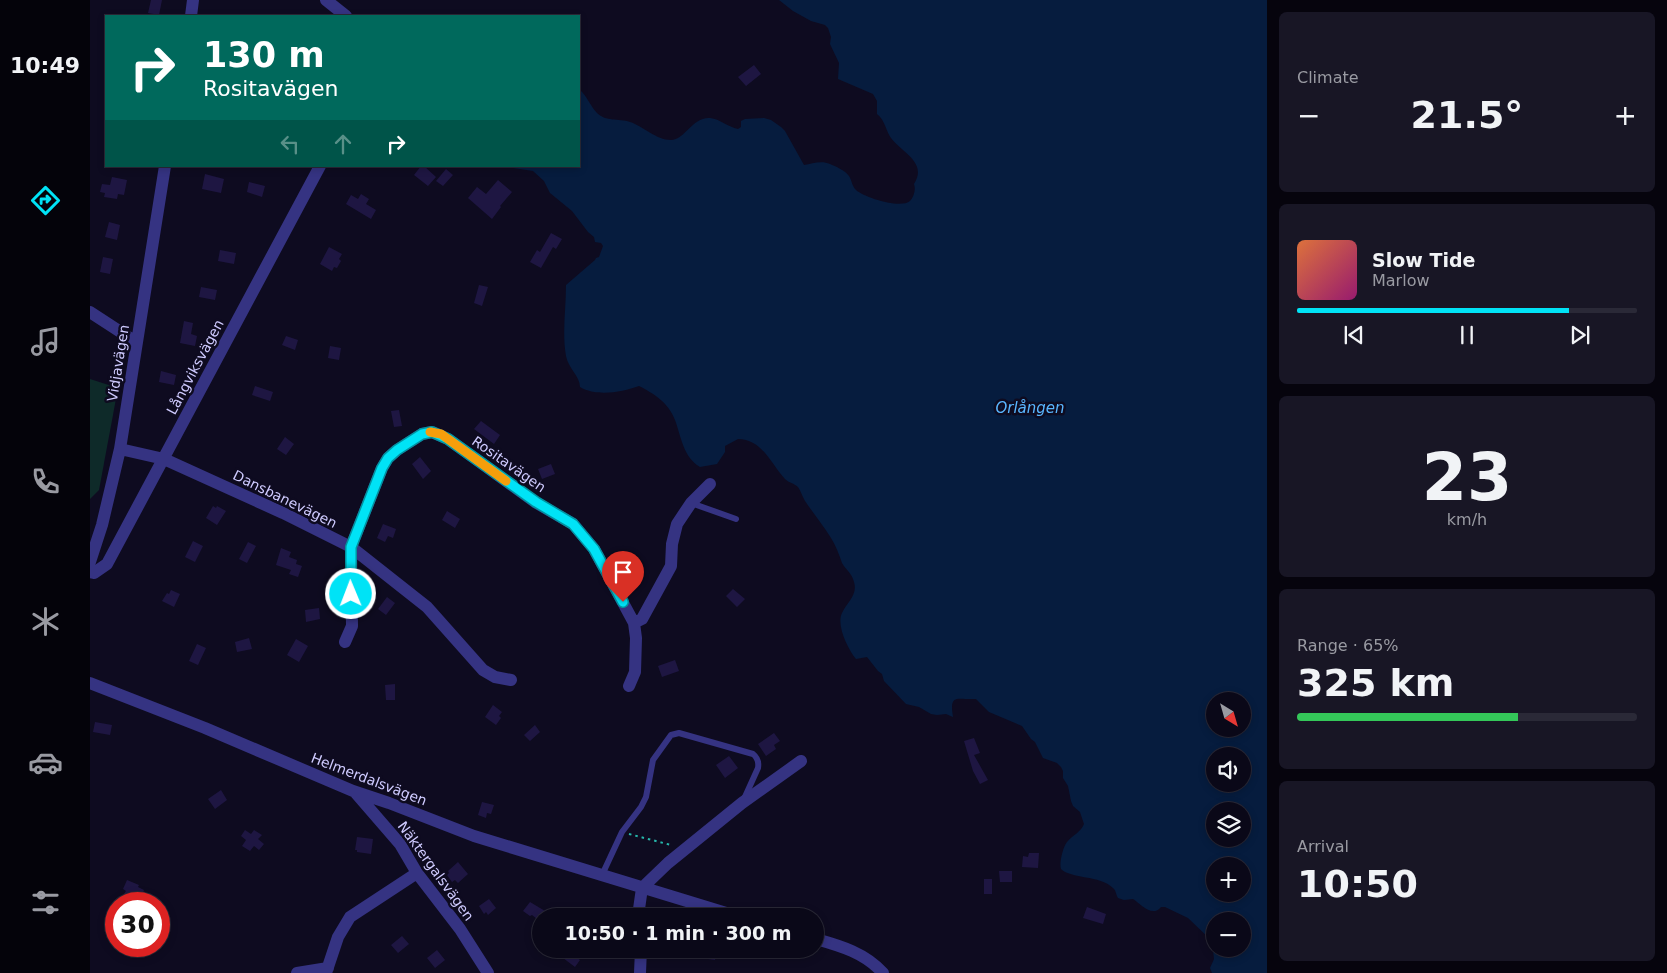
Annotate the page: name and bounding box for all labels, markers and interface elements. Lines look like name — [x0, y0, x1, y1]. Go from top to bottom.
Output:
icon: right — [120, 35, 185, 100]
text: 130 m — [203, 35, 325, 75]
text: 10:49 — [10, 53, 80, 78]
text: Climate — [1297, 68, 1359, 87]
text: Rositavägen — [203, 76, 338, 101]
text: 21.5° — [1411, 93, 1523, 137]
text: − — [1297, 99, 1320, 132]
text: + — [1614, 99, 1637, 132]
icon: left — [276, 130, 304, 158]
icon: ahead — [329, 130, 357, 158]
icon: right — [382, 130, 410, 158]
icon: directions — [28, 183, 63, 218]
text: Slow Tide — [1372, 249, 1475, 271]
text: Marlow — [1372, 271, 1430, 290]
street label: Långviksvägen — [163, 317, 227, 417]
icon: previous — [1340, 321, 1368, 349]
icon: pause — [1453, 321, 1481, 349]
icon: next — [1566, 321, 1594, 349]
street label: Vidjavägen — [104, 323, 132, 403]
icon: music — [28, 324, 63, 359]
water label: Orlången — [995, 399, 1065, 417]
street label: Rositavägen — [469, 433, 549, 495]
text: 23 — [1422, 440, 1512, 515]
icon: phone — [28, 464, 63, 499]
street label: Dansbanevägen — [230, 467, 340, 531]
text: km/h — [1447, 510, 1487, 529]
pin — [602, 551, 644, 602]
icon: arrive — [609, 558, 637, 586]
position arrow — [324, 567, 376, 619]
icon: climate — [28, 604, 63, 639]
text: Range · 65% — [1297, 636, 1399, 655]
text: 325 km — [1297, 661, 1454, 705]
north arrow — [1206, 692, 1251, 738]
map controls — [1206, 692, 1251, 957]
icon: car — [28, 745, 63, 780]
button: sound — [1206, 747, 1251, 792]
street label: Helmerdalsvägen — [309, 750, 429, 808]
button: layers — [1206, 802, 1251, 847]
street label: Näktergalsvägen — [395, 818, 477, 924]
text: Arrival — [1297, 837, 1349, 856]
button: + — [1206, 857, 1251, 902]
text: 10:50 — [1297, 862, 1418, 906]
icon: filters — [28, 885, 63, 920]
speed limit sign: 30 — [105, 892, 170, 957]
button: − — [1206, 912, 1251, 957]
text: 10:50 · 1 min · 300 m — [564, 922, 792, 944]

